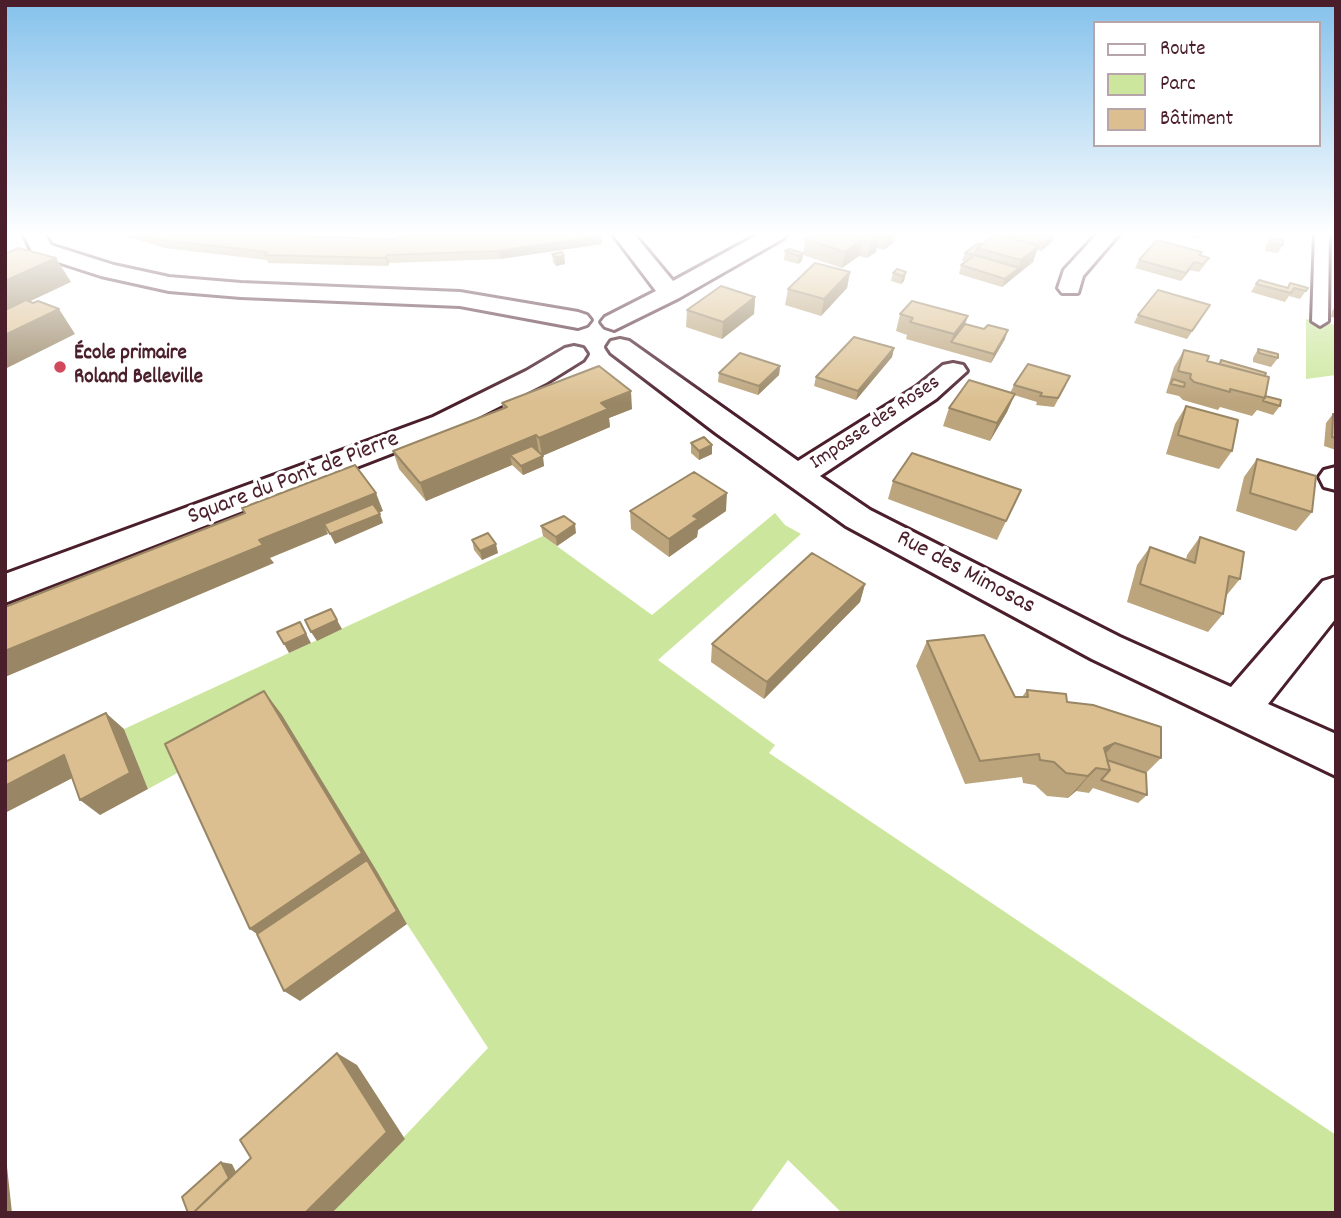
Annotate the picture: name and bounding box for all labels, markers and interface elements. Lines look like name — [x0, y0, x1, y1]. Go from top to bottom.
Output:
legend — [1092, 21, 1320, 147]
text: Route — [1160, 35, 1206, 65]
text: Parc — [1160, 70, 1196, 100]
text: Bâtiment — [1160, 105, 1233, 135]
place label: École primaire Roland Belleville — [74, 342, 203, 392]
marker: École primaire Roland Belleville — [52, 359, 68, 375]
street label: Impasse des Roses — [806, 371, 946, 477]
street label: Square du Pont de Pierre — [185, 427, 403, 533]
street label: Rue des Mimosas — [891, 525, 1039, 623]

